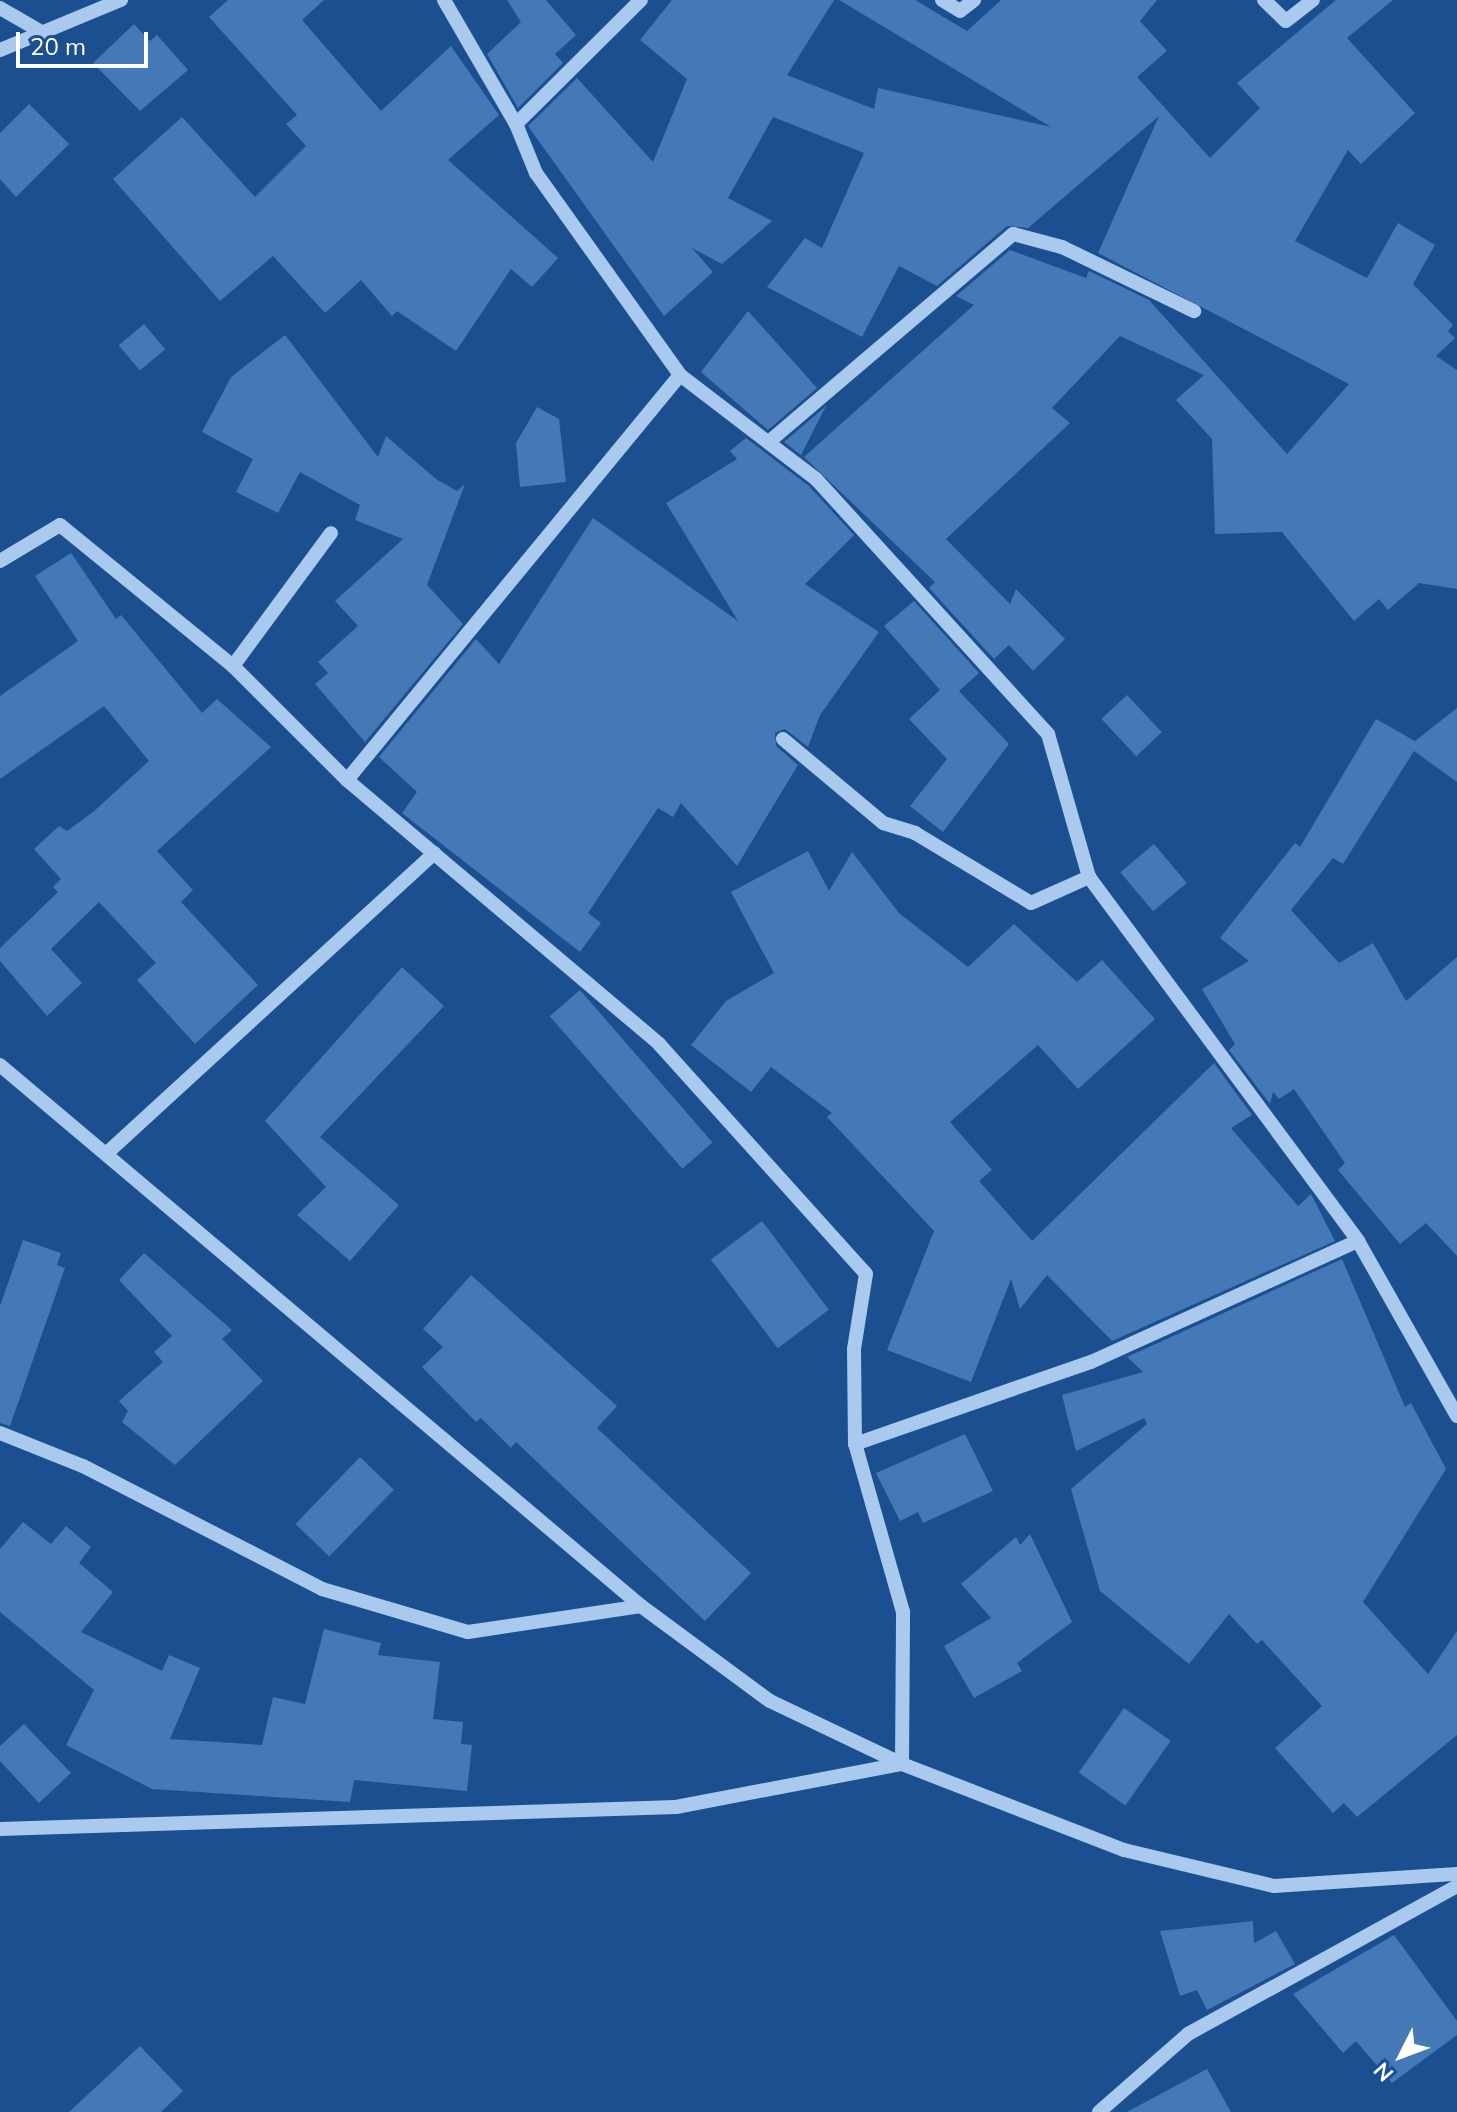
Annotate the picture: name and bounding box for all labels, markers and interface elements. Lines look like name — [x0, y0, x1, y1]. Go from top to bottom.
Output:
scale bar — [20, 16, 152, 66]
text: 20 m — [30, 31, 86, 61]
north arrow — [1361, 2016, 1441, 2096]
text: N — [1367, 2057, 1399, 2088]

